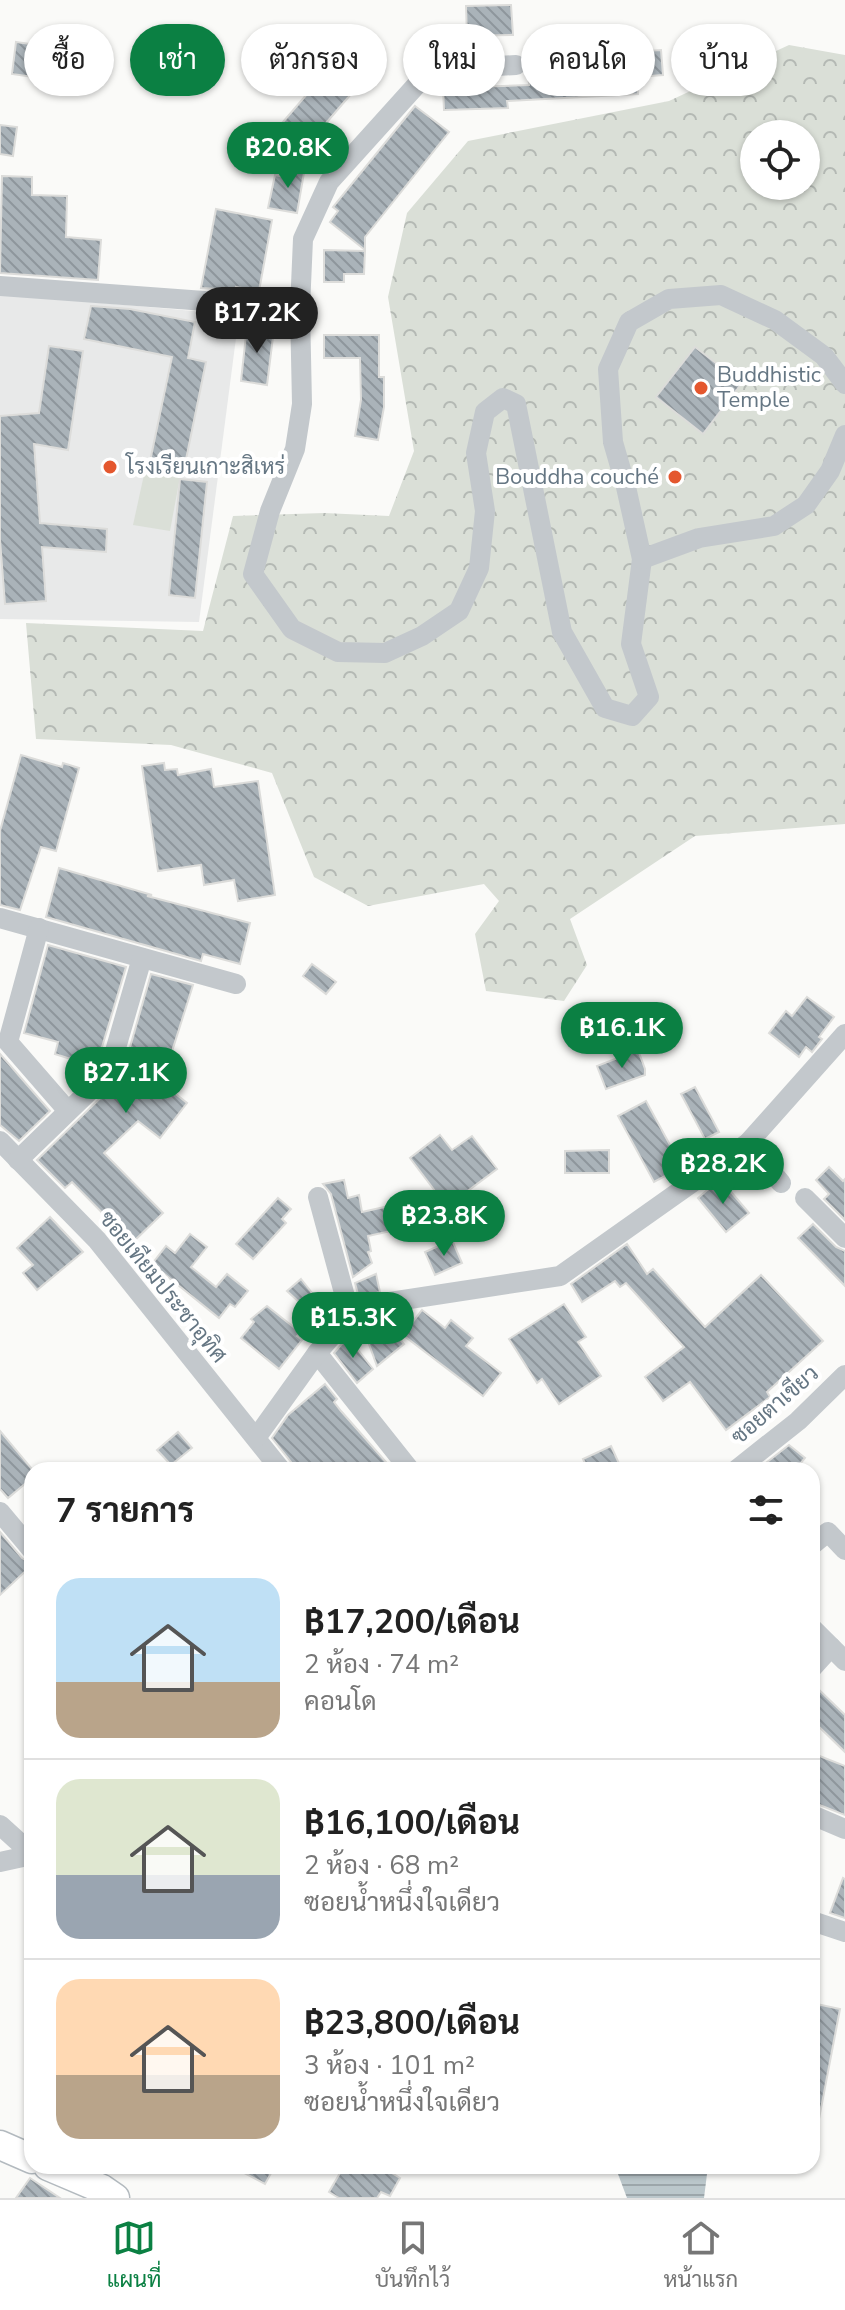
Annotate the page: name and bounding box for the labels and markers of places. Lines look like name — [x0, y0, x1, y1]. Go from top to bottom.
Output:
pin: ฿20.8K — [223, 122, 353, 190]
pin: ฿17.2K — [192, 287, 322, 355]
place label: Buddhistic Temple — [717, 360, 821, 415]
marker: Buddhistic Temple — [692, 379, 710, 397]
place label: โรงเรียนเกาะสิเหร่ — [125, 452, 285, 482]
marker: โรงเรียนเกาะสิเหร่ — [101, 458, 119, 476]
place label: Bouddha couché — [495, 462, 659, 492]
marker: Bouddha couché — [666, 468, 684, 486]
pin: ฿16.1K — [557, 1002, 687, 1070]
pin: ฿27.1K — [61, 1047, 191, 1115]
pin: ฿28.2K — [658, 1138, 788, 1206]
pin: ฿23.8K — [379, 1190, 509, 1258]
pin: ฿15.3K — [288, 1292, 418, 1360]

